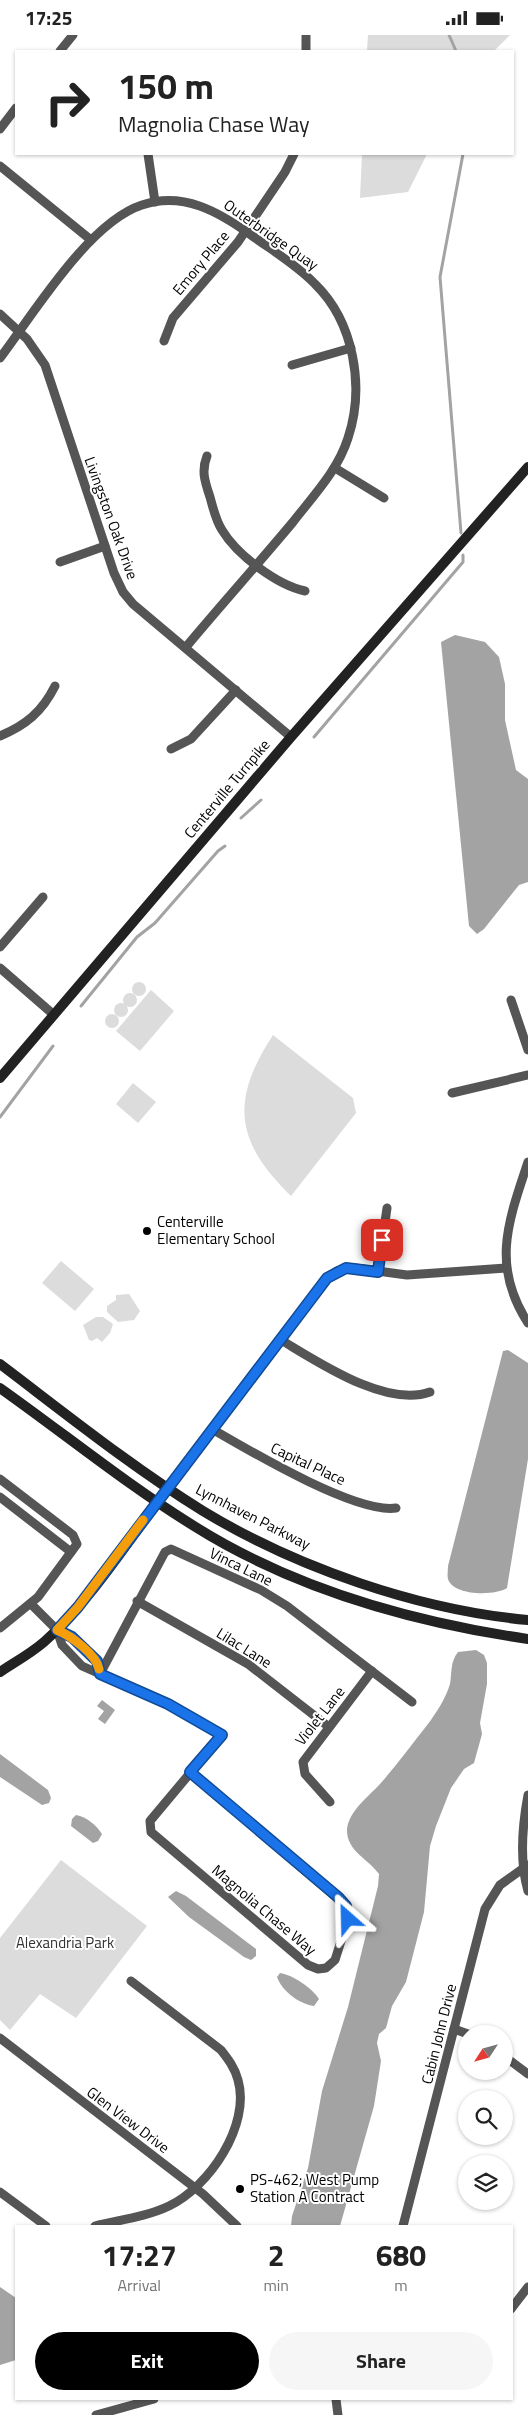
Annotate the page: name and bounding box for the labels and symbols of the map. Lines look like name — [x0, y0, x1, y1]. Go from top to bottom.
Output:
street label: Outerbridge Quay — [219, 193, 323, 276]
street label: Emory Place — [167, 225, 235, 300]
street label: Livingston Oak Drive — [79, 453, 144, 582]
street label: Centerville Turnpike — [178, 734, 275, 843]
place label: Centerville Elementary School — [157, 1210, 275, 1250]
pin — [361, 1219, 403, 1261]
marker: Centerville Elementary School — [141, 1225, 153, 1237]
street label: Capital Place — [267, 1436, 349, 1491]
street label: Lynnhaven Parkway — [192, 1478, 315, 1555]
street label: Vinca Lane — [206, 1541, 277, 1592]
street label: Lilac Lane — [212, 1621, 276, 1674]
street label: Violet Lane — [289, 1681, 350, 1750]
street label: Magnolia Chase Way — [207, 1859, 322, 1960]
position arrow — [321, 1892, 373, 1944]
park label: Alexandria Park — [16, 1931, 114, 1954]
street label: Cabin John Drive — [415, 1981, 462, 2086]
north arrow — [458, 2025, 512, 2080]
street label: Glen View Drive — [82, 2081, 175, 2158]
place label: PS-462; West Pump Station A Contract — [250, 2168, 379, 2208]
marker: PS-462; West Pump Station A Contract — [234, 2183, 246, 2195]

